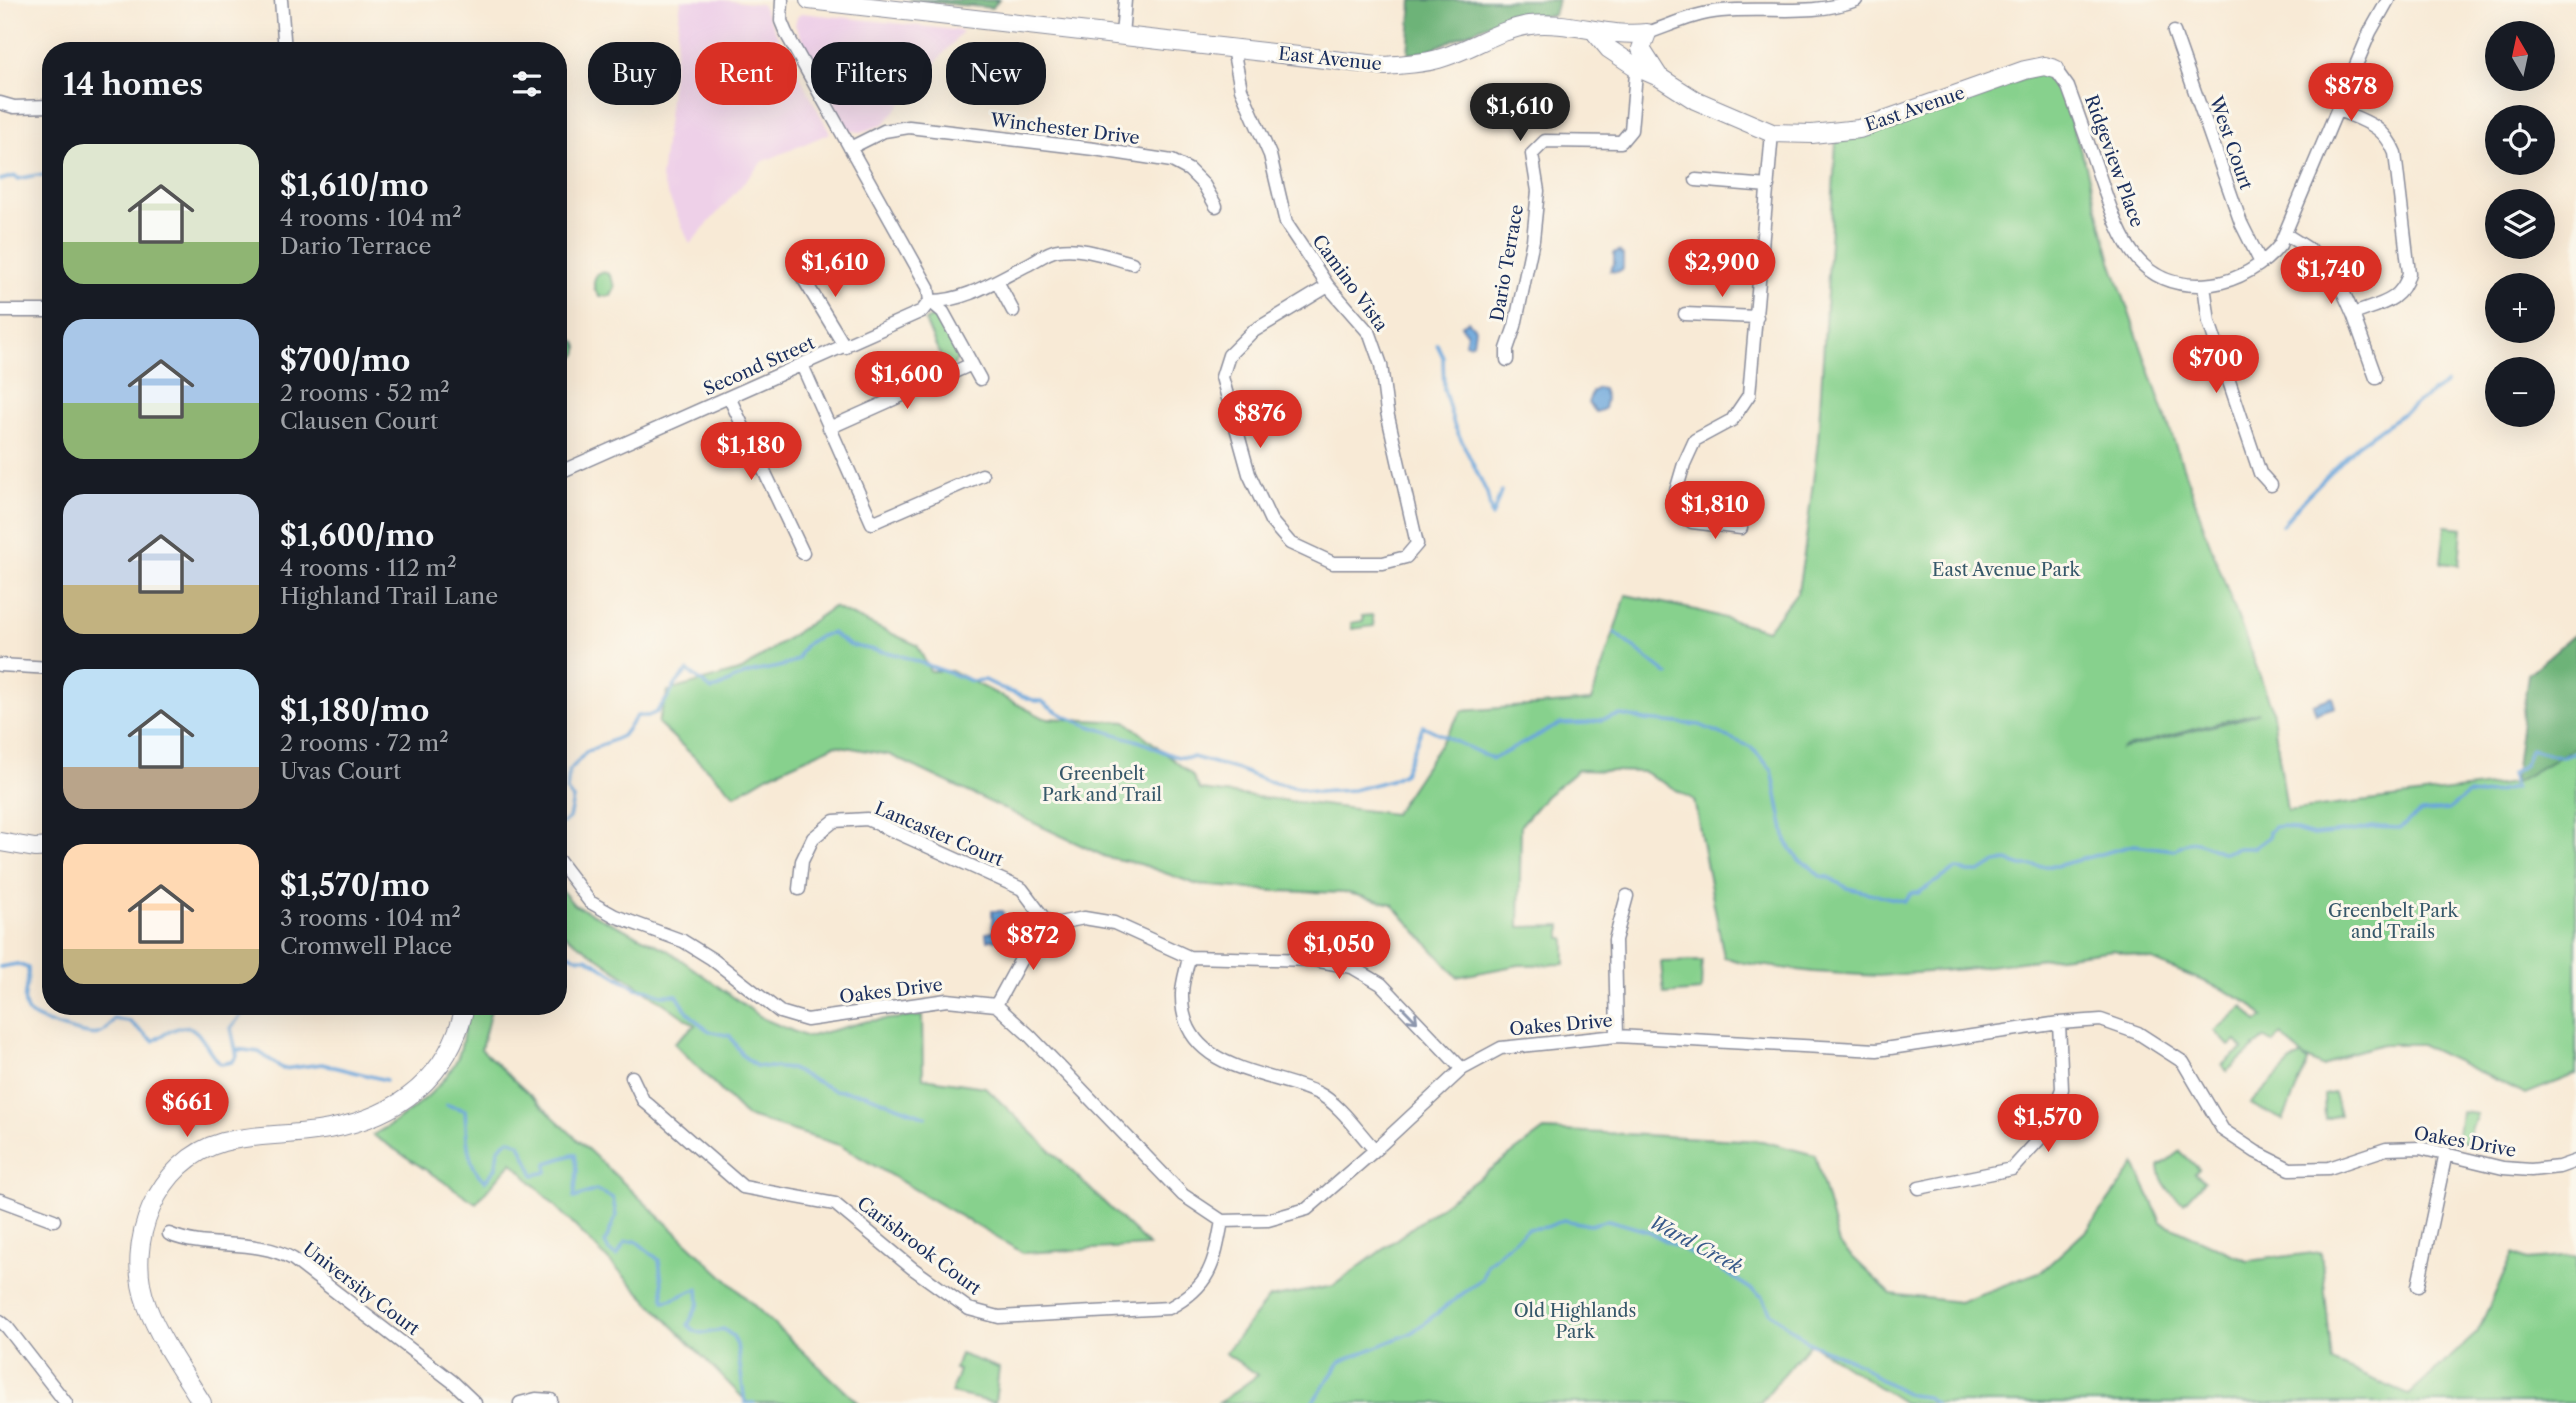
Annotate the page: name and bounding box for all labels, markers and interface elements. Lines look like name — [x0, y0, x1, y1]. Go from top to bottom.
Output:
north arrow — [2485, 21, 2555, 91]
map controls — [2485, 21, 2555, 427]
chip: Buy — [588, 42, 681, 105]
chip: Rent — [695, 42, 797, 105]
chip: Filters — [811, 42, 932, 105]
chip: New — [946, 42, 1046, 105]
street label: East Avenue — [1277, 43, 1383, 75]
pin: $878 — [2310, 64, 2392, 123]
icon: filters — [508, 65, 546, 103]
text: 14 homes — [63, 66, 203, 103]
text: $878 — [2324, 72, 2378, 100]
street label: East Avenue — [1862, 82, 1968, 136]
pin: $1,610 — [1463, 83, 1577, 143]
text: $1,610 — [1486, 92, 1554, 120]
street label: Ridgeview Place — [2080, 92, 2148, 230]
street label: West Court — [2204, 93, 2257, 193]
button: locate — [2485, 105, 2555, 175]
street label: Winchester Drive — [988, 109, 1141, 149]
text: $1,610/mo — [280, 167, 428, 204]
icon: home — [119, 172, 203, 256]
button: layers — [2485, 189, 2555, 259]
street label: Dario Terrace — [1486, 203, 1528, 323]
text: 4 rooms · 104 m² — [280, 204, 462, 232]
street label: Camino Vista — [1308, 230, 1393, 336]
text: Dario Terrace — [280, 232, 431, 260]
pin: $1,610 — [778, 240, 892, 299]
pin: $2,900 — [1665, 240, 1779, 299]
pin: $1,740 — [2274, 246, 2388, 306]
text: $1,610 — [801, 248, 869, 276]
text: $2,900 — [1684, 248, 1760, 276]
text: $1,740 — [2297, 255, 2365, 283]
button: + — [2485, 273, 2555, 343]
street label: Second Street — [700, 331, 819, 400]
pin: $700 — [2175, 336, 2257, 395]
text: $700/mo — [280, 342, 410, 379]
text: $700 — [2189, 344, 2243, 372]
icon: home — [119, 347, 203, 431]
pin: $1,600 — [850, 352, 964, 411]
button: − — [2485, 357, 2555, 427]
text: $1,600 — [871, 360, 943, 388]
text: 2 rooms · 52 m² — [280, 379, 450, 407]
pin: $876 — [1219, 391, 1301, 450]
text: $876 — [1234, 399, 1286, 427]
text: Clausen Court — [280, 407, 438, 435]
pin: $1,180 — [694, 422, 808, 482]
text: $1,180 — [717, 431, 785, 459]
pin: $1,810 — [1658, 482, 1772, 541]
text: $1,810 — [1681, 490, 1749, 518]
text: $1,600/mo — [280, 517, 434, 554]
icon: home — [119, 522, 203, 606]
text: 4 rooms · 112 m² — [280, 554, 457, 582]
park label: East Avenue Park — [1932, 559, 2082, 581]
text: Highland Trail Lane — [280, 582, 498, 610]
text: $1,180/mo — [280, 692, 429, 729]
icon: home — [119, 697, 203, 781]
text: 2 rooms · 72 m² — [280, 729, 449, 757]
text: Uvas Court — [280, 757, 401, 785]
park label: Greenbelt Park and Trail — [1042, 763, 1162, 806]
street label: Lancaster Court — [871, 797, 1007, 871]
text: $1,570/mo — [280, 867, 430, 904]
icon: home — [119, 872, 203, 956]
park label: Greenbelt Park and Trails — [2328, 900, 2460, 943]
text: 3 rooms · 104 m² — [280, 904, 461, 932]
pin: $872 — [992, 912, 1074, 972]
text: $872 — [1007, 921, 1059, 949]
pin: $1,050 — [1282, 922, 1396, 981]
text: $1,050 — [1303, 930, 1375, 958]
text: Cromwell Place — [280, 932, 452, 960]
street label: Oakes Drive — [838, 974, 944, 1008]
one-way arrow — [1402, 1006, 1418, 1024]
street label: Oakes Drive — [1508, 1010, 1614, 1040]
pin: $661 — [146, 1080, 228, 1139]
text: $661 — [162, 1088, 212, 1116]
pin: $1,570 — [1991, 1094, 2105, 1154]
text: $1,570 — [2014, 1103, 2082, 1131]
street label: Oakes Drive — [2412, 1122, 2518, 1162]
street label: Carisbrook Court — [853, 1192, 986, 1300]
water label: Ward Creek — [1646, 1210, 1746, 1279]
street label: University Court — [298, 1238, 424, 1341]
park label: Old Highlands Park — [1514, 1300, 1636, 1343]

